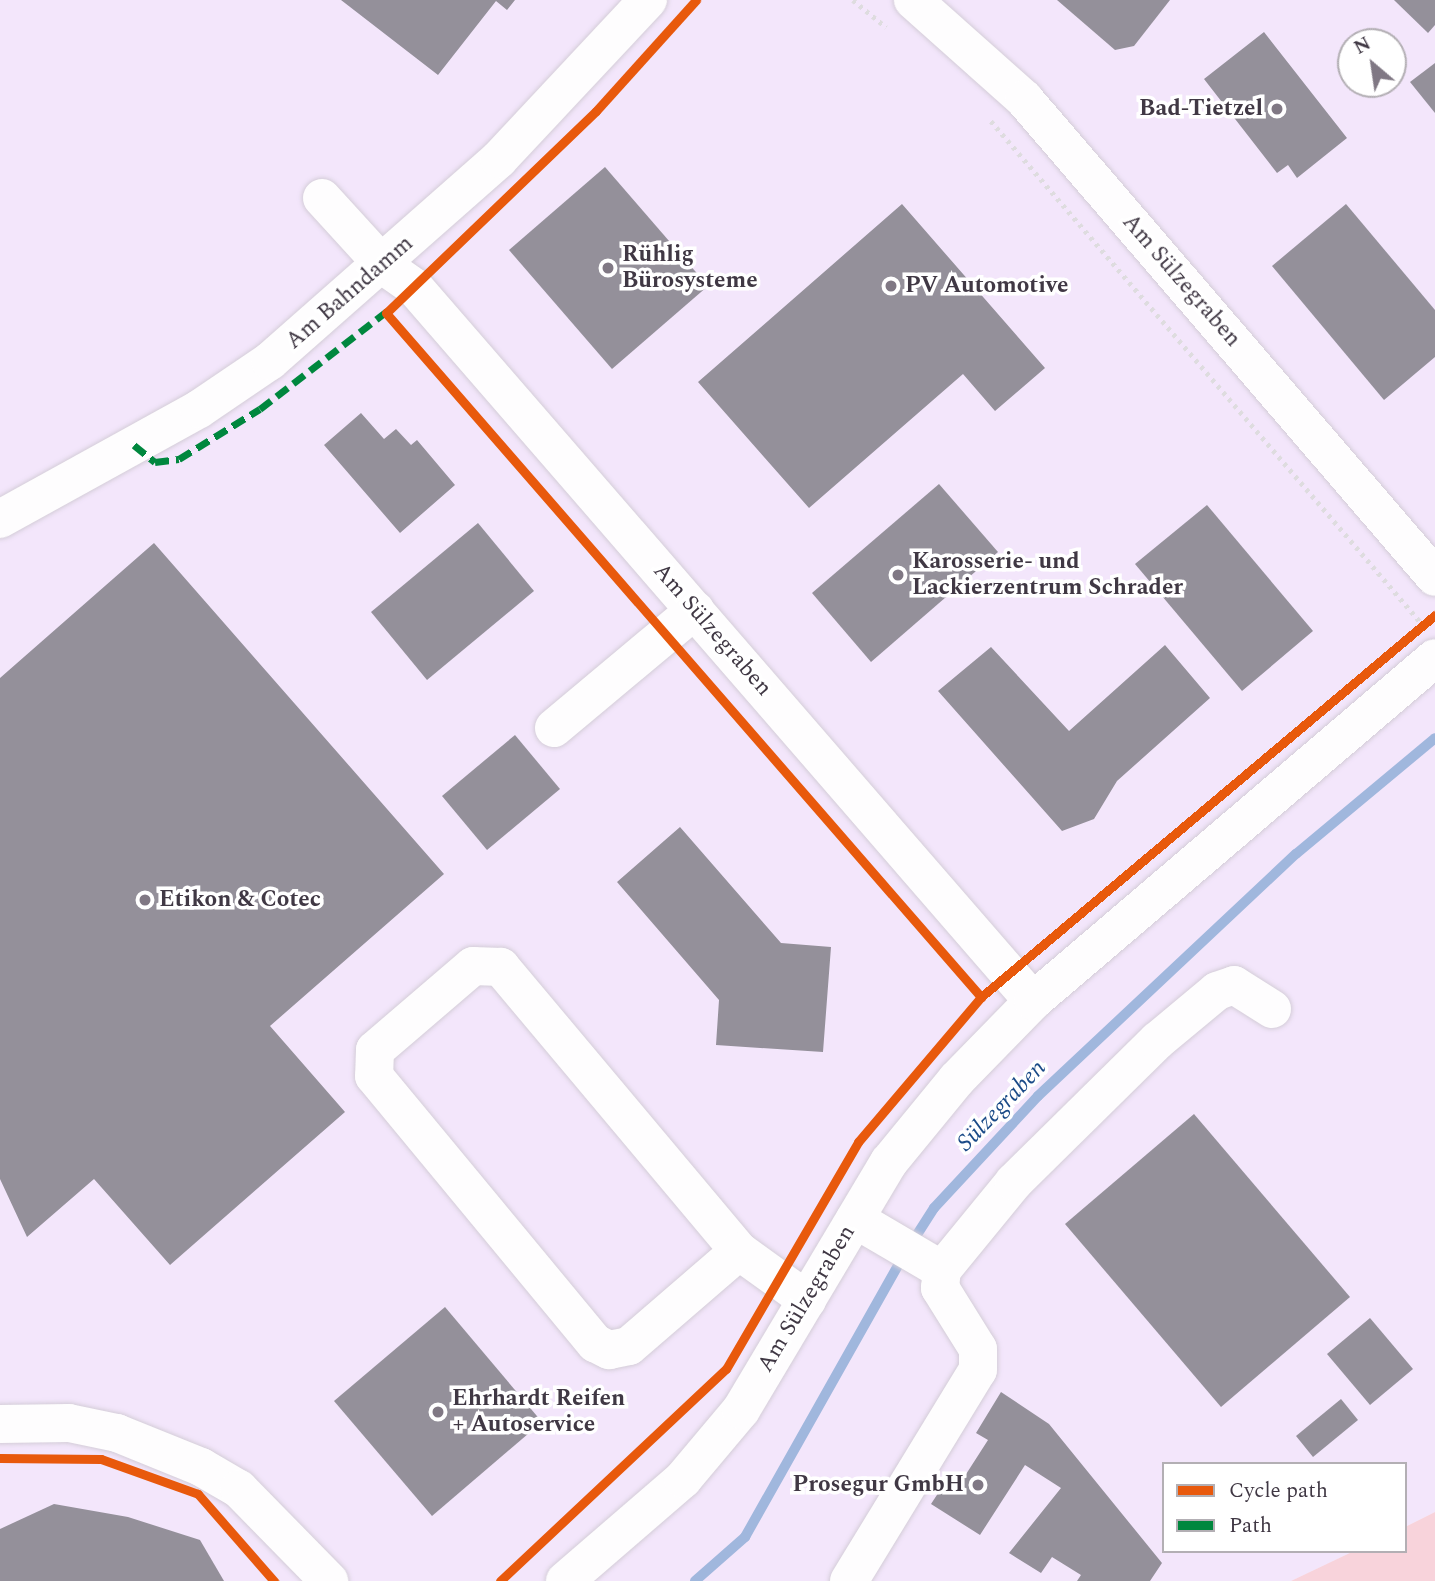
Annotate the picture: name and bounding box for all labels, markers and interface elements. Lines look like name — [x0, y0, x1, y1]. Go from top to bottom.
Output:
north arrow — [1337, 28, 1407, 98]
text: N — [1349, 30, 1376, 62]
place label: Bad-Tietzel — [1139, 95, 1263, 123]
marker: Bad-Tietzel — [1269, 101, 1285, 117]
street label: Am Sülzegraben — [1116, 209, 1246, 353]
street label: Am Bahndamm — [281, 230, 419, 356]
place label: Rühlig Bürosysteme — [622, 241, 758, 295]
marker: Rühlig Bürosysteme — [600, 260, 616, 276]
place label: PV Automotive — [905, 272, 1068, 300]
marker: PV Automotive — [883, 278, 899, 294]
place label: Karosserie- und Lackierzentrum Schrader — [912, 548, 1183, 602]
street label: Am Sülzegraben — [647, 558, 777, 702]
marker: Karosserie- und Lackierzentrum Schrader — [890, 567, 906, 583]
place label: Etikon & Cotec — [159, 886, 321, 914]
marker: Etikon & Cotec — [137, 892, 153, 908]
water label: Sülzegraben — [951, 1054, 1053, 1158]
street label: Am Sülzegraben — [752, 1220, 862, 1378]
place label: Ehrhardt Reifen + Autoservice — [452, 1385, 625, 1439]
marker: Ehrhardt Reifen + Autoservice — [430, 1404, 446, 1420]
legend — [1162, 1462, 1407, 1553]
place label: Prosegur GmbH — [793, 1471, 964, 1499]
text: Cycle path — [1229, 1475, 1328, 1507]
marker: Prosegur GmbH — [970, 1477, 986, 1493]
text: Path — [1229, 1510, 1272, 1542]

